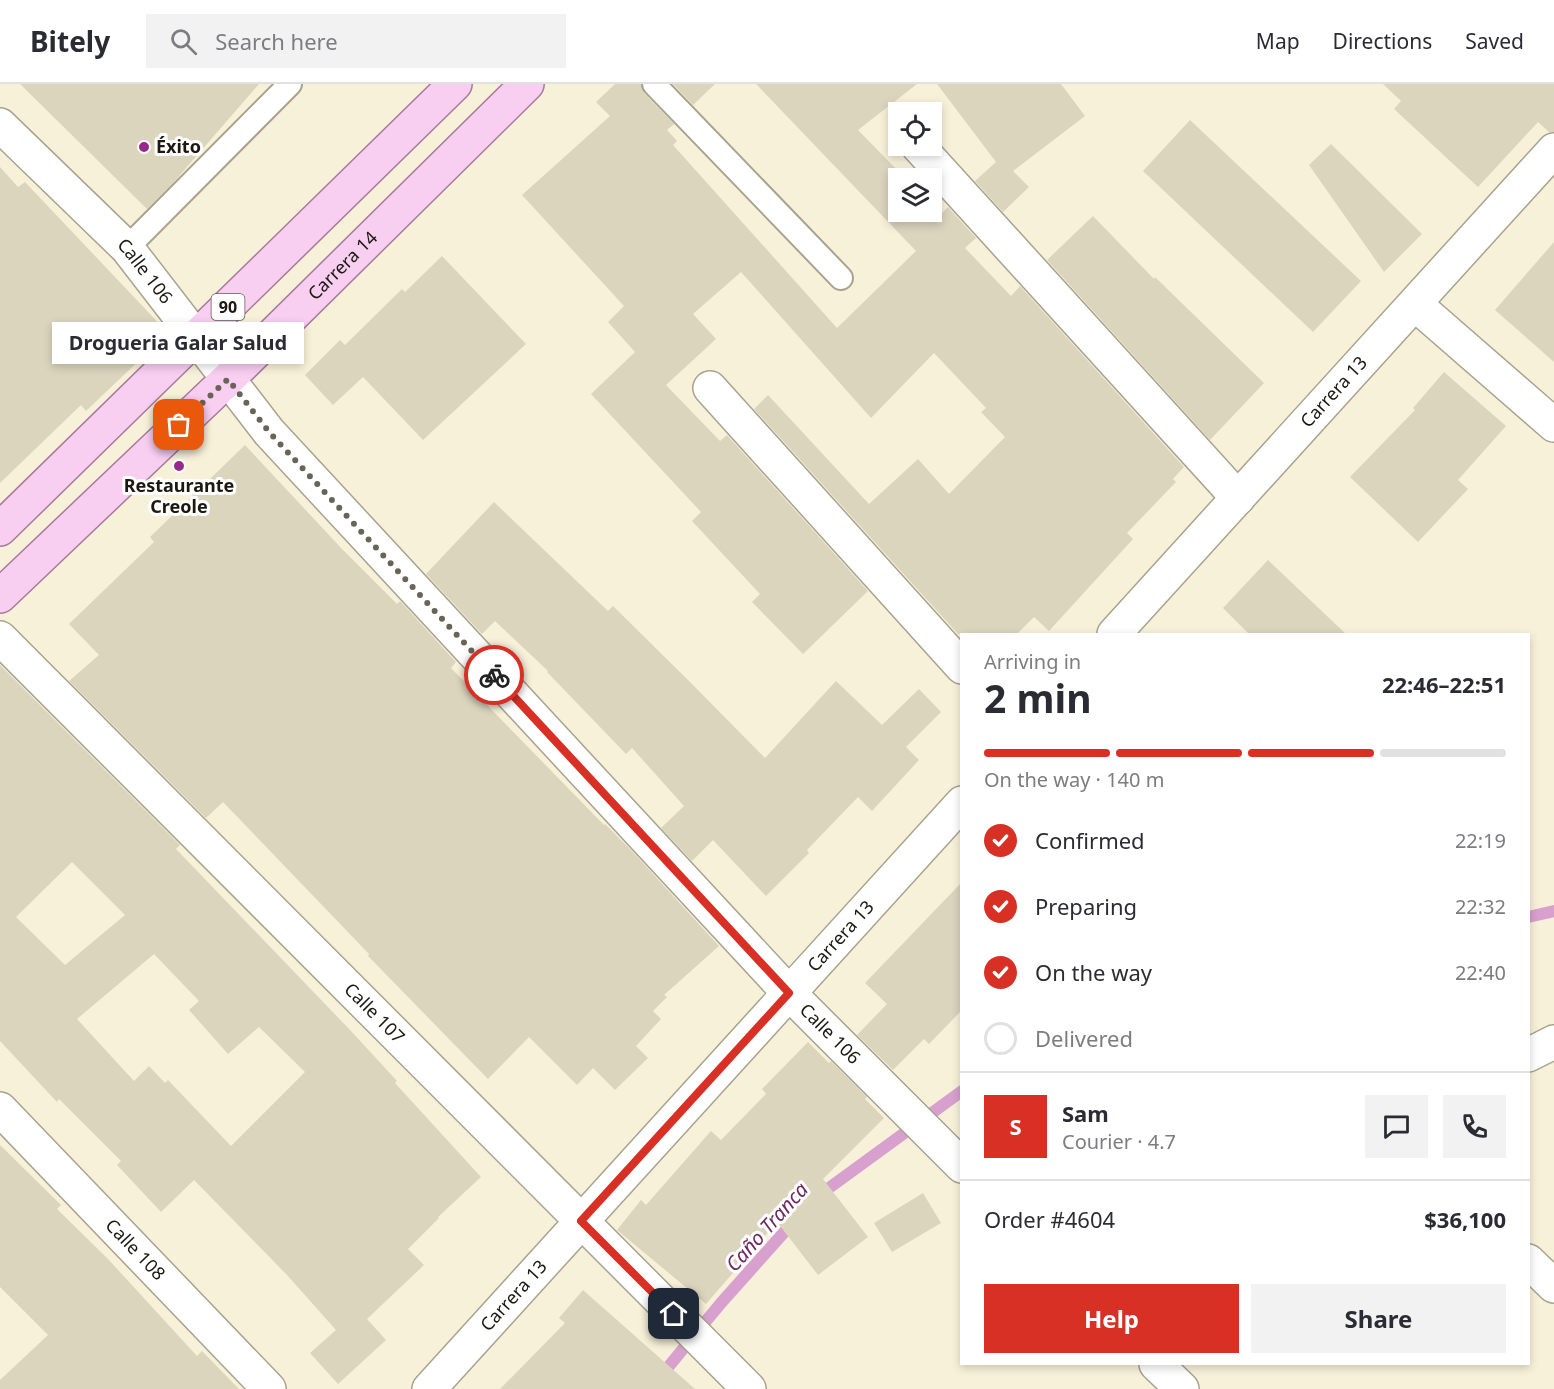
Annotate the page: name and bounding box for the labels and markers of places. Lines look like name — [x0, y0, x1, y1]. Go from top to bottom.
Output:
place label: Éxito — [156, 134, 201, 158]
marker: Éxito — [137, 140, 151, 154]
callout: Drogueria Galar Salud — [53, 323, 305, 365]
pin — [153, 399, 204, 450]
marker: Restaurante Creole — [172, 459, 186, 473]
place label: Restaurante Creole — [124, 473, 234, 518]
pin — [648, 1288, 699, 1339]

